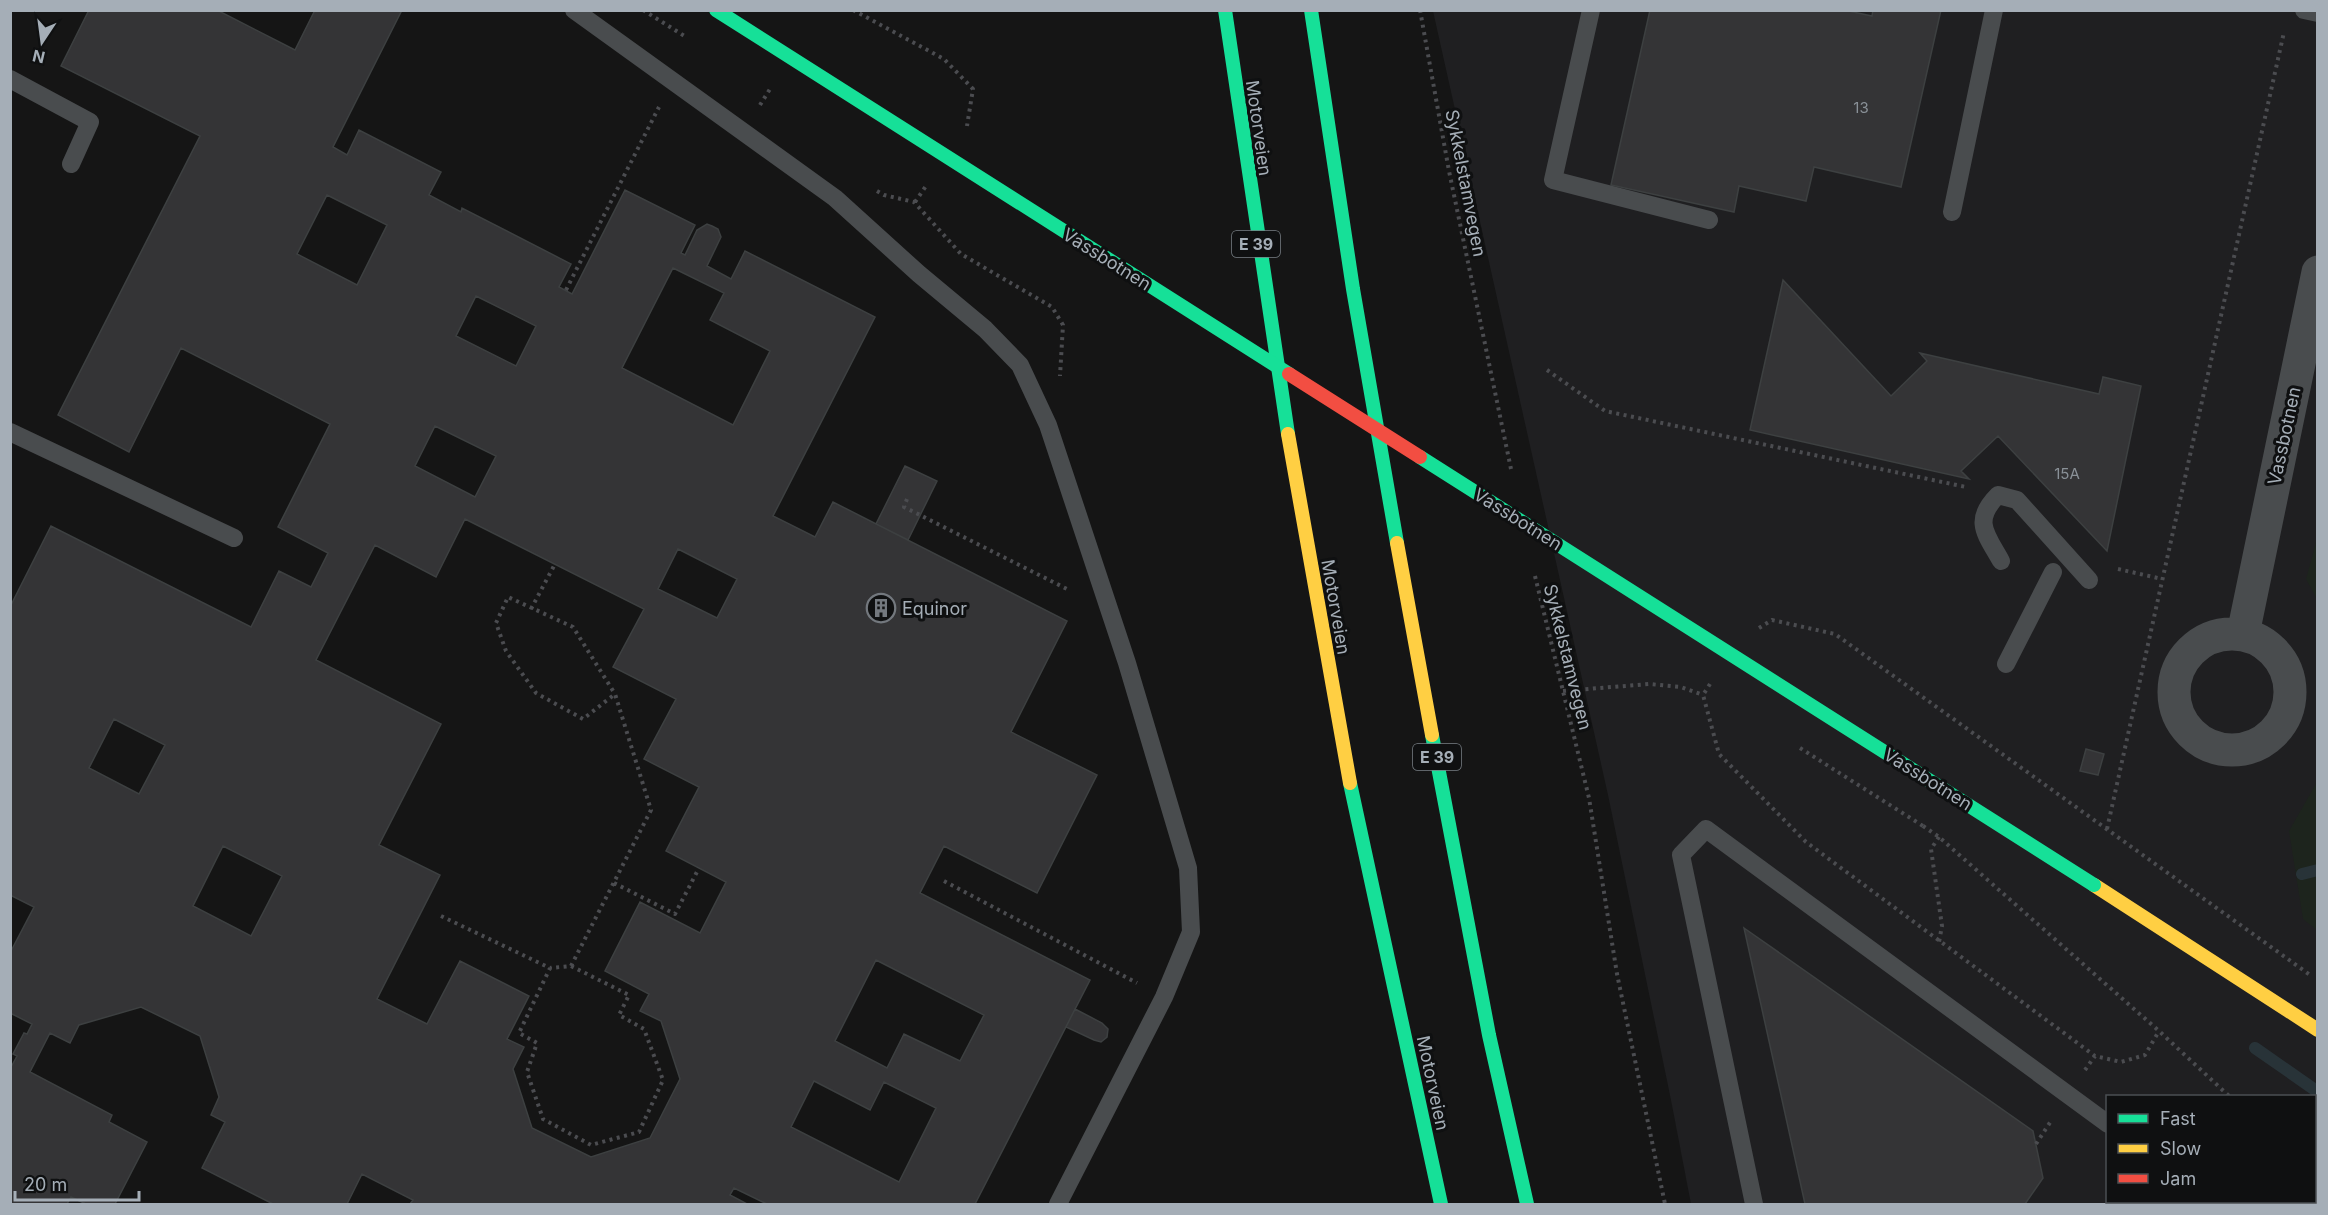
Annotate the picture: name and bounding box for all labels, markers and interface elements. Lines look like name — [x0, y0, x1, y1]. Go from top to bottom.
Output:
north arrow — [12, 12, 72, 72]
text: N — [30, 45, 47, 68]
street label: Motorveien — [1242, 79, 1276, 177]
house number: 13 — [1853, 98, 1869, 117]
street label: Sykkelstamvegen — [1441, 108, 1491, 258]
street label: Vassbotnen — [1059, 224, 1155, 294]
road number: E 39 — [1232, 231, 1280, 257]
street label: Vassbotnen — [2263, 385, 2305, 487]
house number: 15A — [2054, 464, 2080, 483]
street label: Vassbotnen — [1470, 484, 1566, 554]
street label: Motorveien — [1317, 558, 1355, 656]
street label: Sykkelstamvegen — [1540, 582, 1596, 732]
building icon: Equinor — [865, 592, 897, 624]
place label: Equinor — [902, 598, 967, 619]
road number: E 39 — [1413, 744, 1461, 770]
street label: Vassbotnen — [1880, 744, 1976, 814]
street label: Motorveien — [1413, 1034, 1453, 1132]
legend — [2106, 1095, 2316, 1203]
text: Fast — [2160, 1108, 2196, 1129]
text: Slow — [2160, 1138, 2201, 1159]
scale bar — [15, 1164, 140, 1202]
text: Jam — [2160, 1168, 2196, 1189]
text: 20 m — [24, 1174, 67, 1195]

